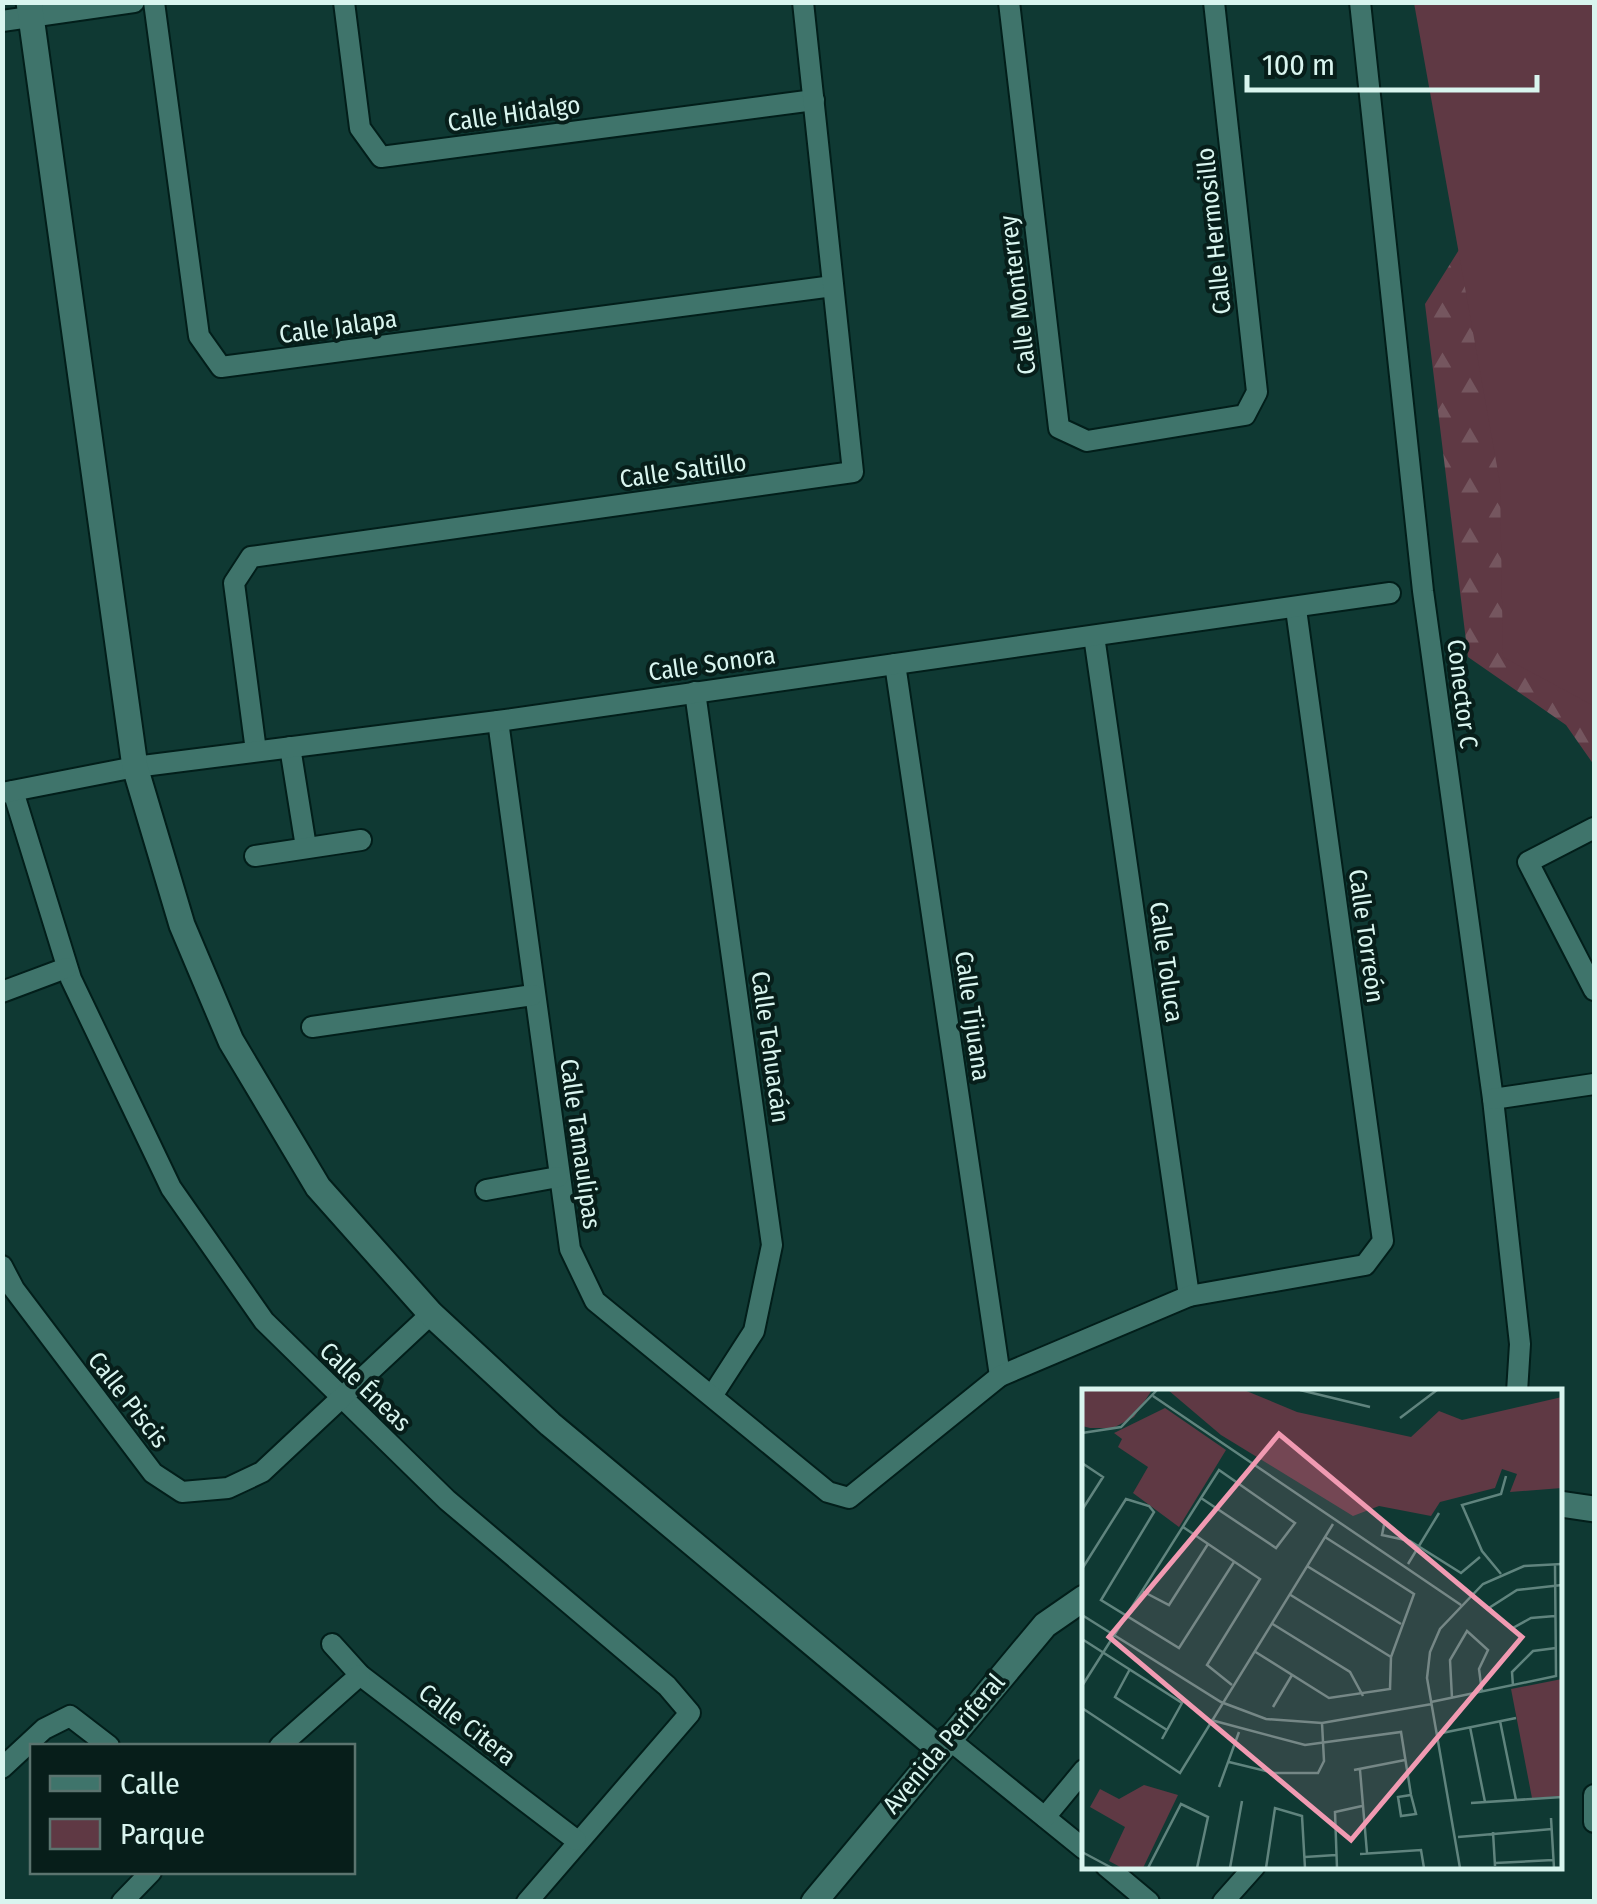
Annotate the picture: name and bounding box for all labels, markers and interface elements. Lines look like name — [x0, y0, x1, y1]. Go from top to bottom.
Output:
scale bar — [1247, 30, 1537, 92]
text: 100 m — [1262, 47, 1335, 83]
street label: Calle Hidalgo — [446, 90, 582, 138]
street label: Calle Hermosillo — [1190, 146, 1238, 316]
street label: Calle Monterrey — [993, 214, 1043, 376]
street label: Calle Jalapa — [277, 304, 399, 350]
street label: Calle Saltillo — [618, 447, 748, 495]
street label: Conector C — [1440, 638, 1484, 751]
street label: Calle Sonora — [647, 640, 777, 688]
street label: Calle Torreón — [1342, 867, 1390, 1005]
street label: Calle Toluca — [1143, 900, 1189, 1024]
street label: Calle Tijuana — [948, 949, 996, 1083]
street label: Calle Tehuacán — [745, 969, 795, 1125]
street label: Calle Tamaulipas — [553, 1057, 607, 1231]
street label: Calle Éneas — [313, 1335, 418, 1438]
street label: Calle Piscis — [81, 1346, 175, 1454]
inset map — [1082, 1389, 1562, 1869]
street label: Avenida Periferal — [877, 1668, 1012, 1820]
street label: Calle Citera — [412, 1678, 522, 1772]
legend — [30, 1744, 355, 1874]
text: Calle — [120, 1766, 180, 1802]
text: Parque — [120, 1816, 205, 1852]

